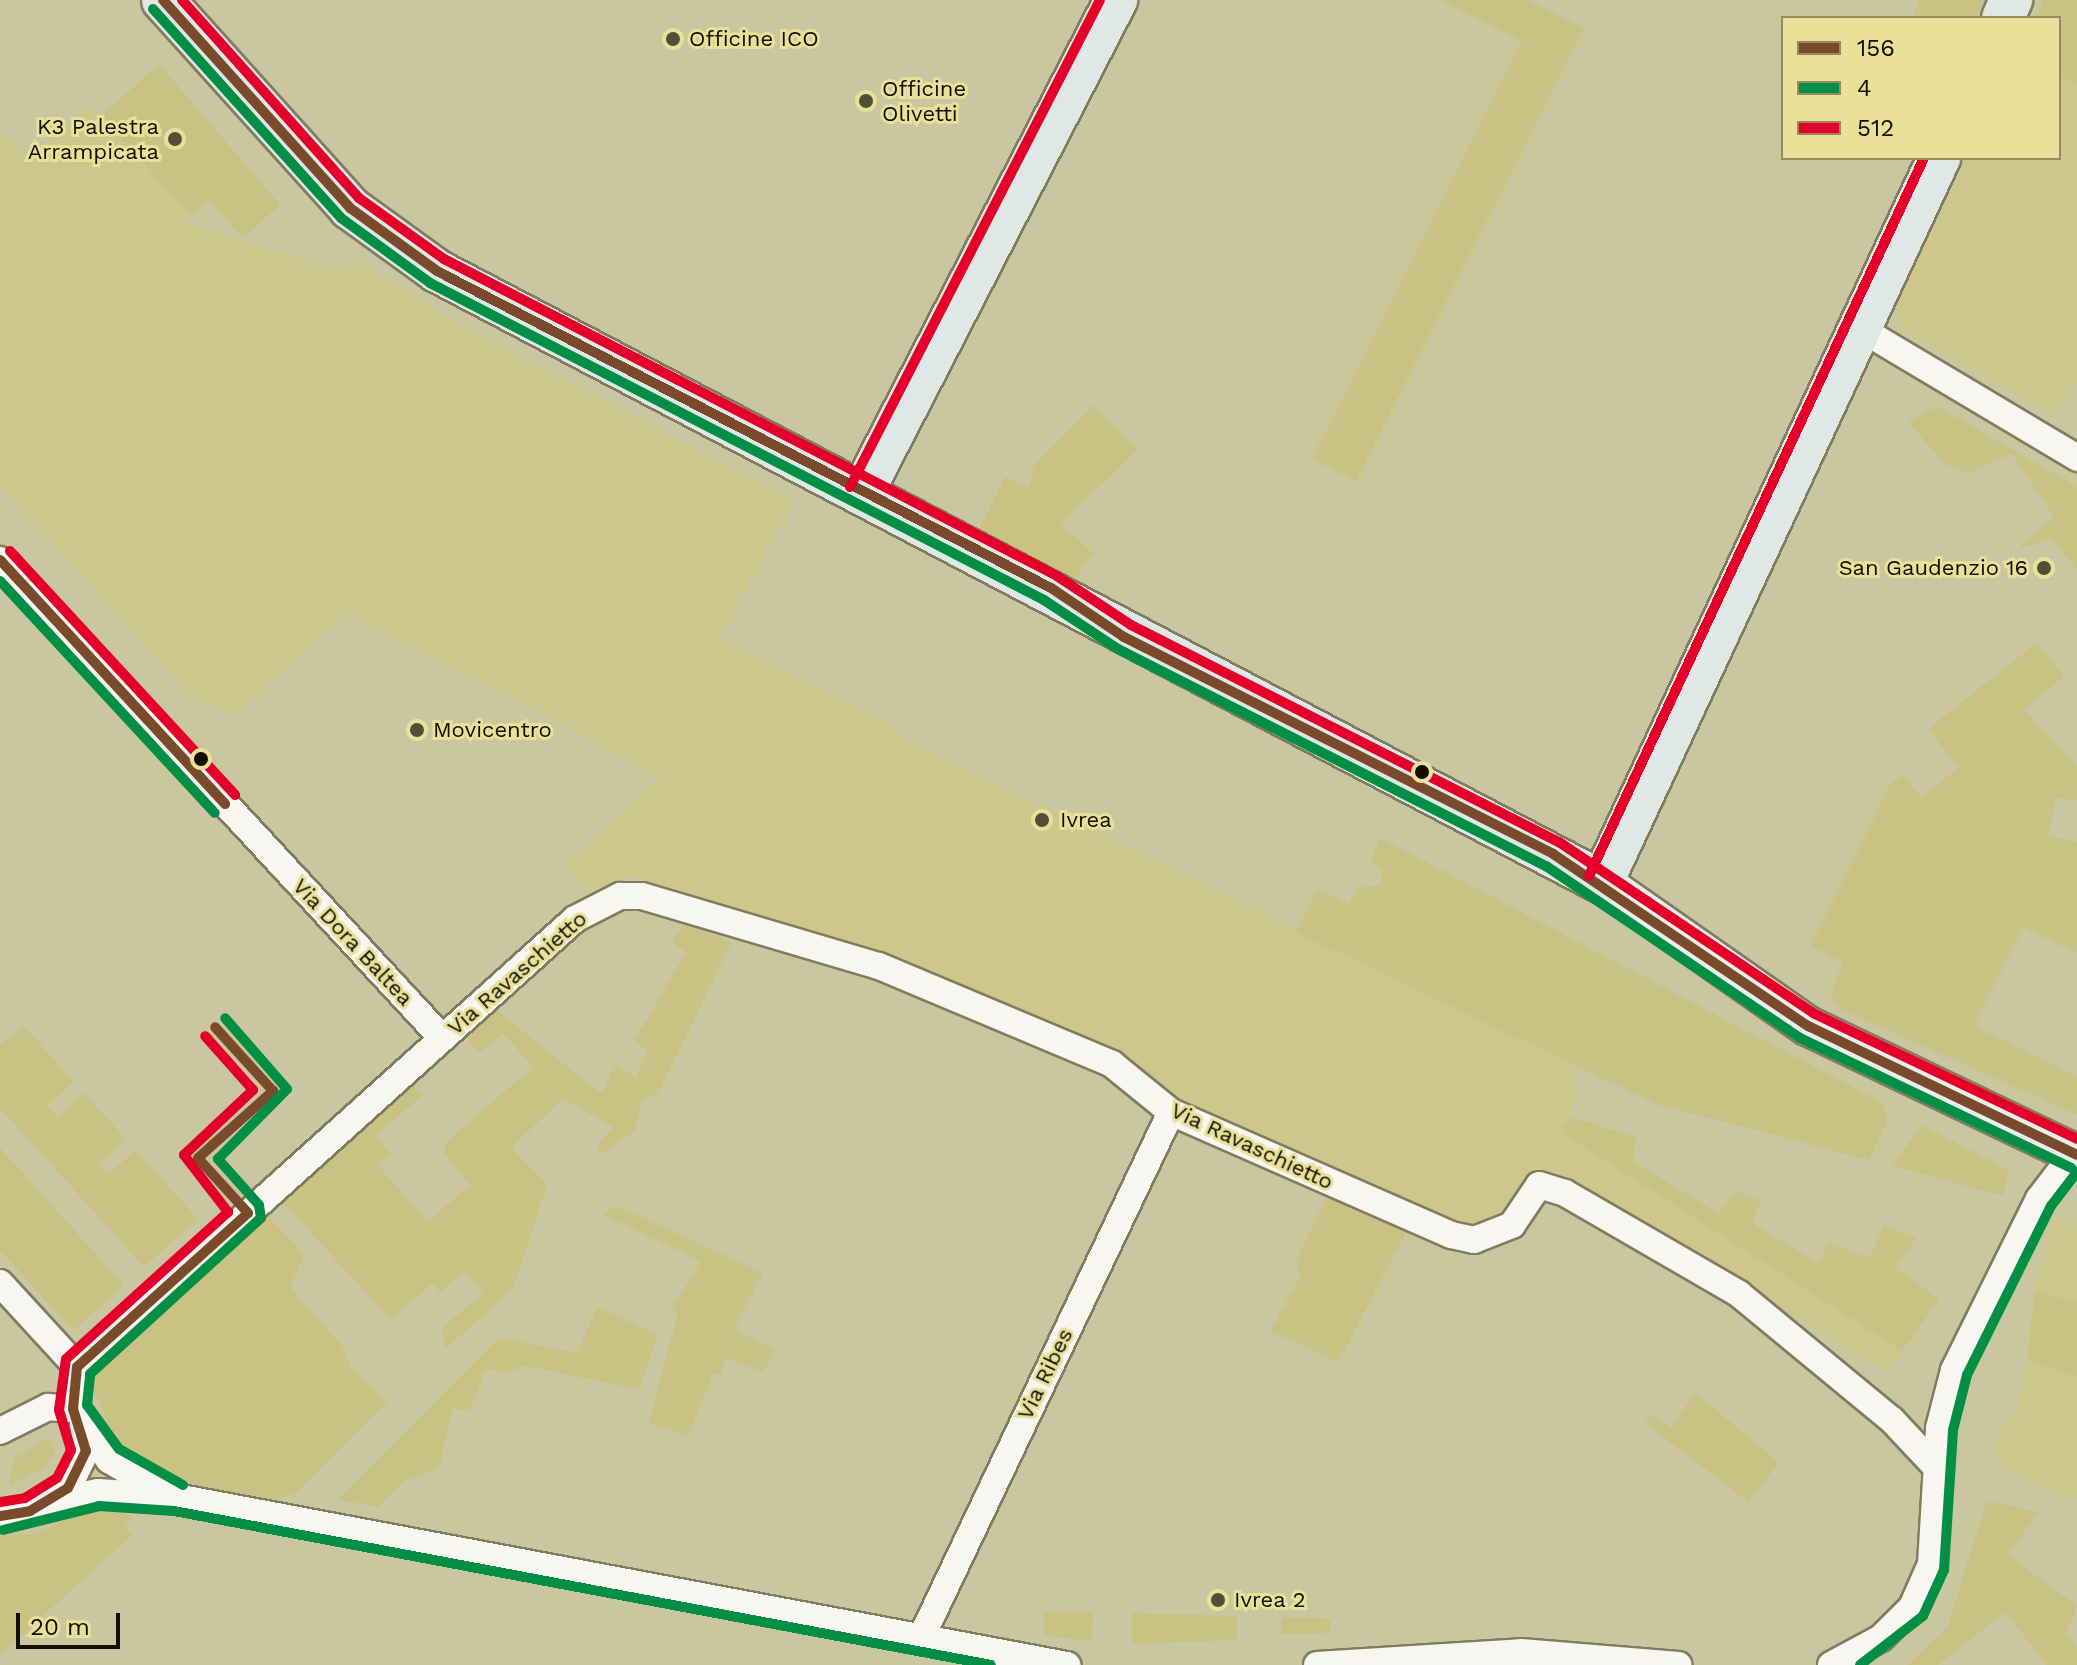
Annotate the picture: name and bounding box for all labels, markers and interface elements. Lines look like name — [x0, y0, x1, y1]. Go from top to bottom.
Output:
legend — [1781, 16, 2061, 160]
place label: Officine ICO — [689, 26, 819, 52]
marker: Officine ICO — [664, 30, 682, 48]
text: 156 — [1857, 34, 1895, 62]
text: 4 — [1857, 74, 1872, 102]
place label: Officine Olivetti — [882, 75, 966, 126]
marker: Officine Olivetti — [857, 92, 875, 110]
place label: K3 Palestra Arrampicata — [28, 113, 159, 164]
text: 512 — [1857, 114, 1894, 142]
marker: K3 Palestra Arrampicata — [166, 130, 184, 148]
place label: San Gaudenzio 16 — [1838, 555, 2028, 581]
marker: San Gaudenzio 16 — [2035, 559, 2053, 577]
place label: Movicentro — [433, 717, 552, 743]
marker: Movicentro — [408, 721, 426, 739]
unlabelled marker — [193, 751, 209, 767]
unlabelled marker — [1414, 764, 1430, 780]
place label: Ivrea — [1060, 807, 1112, 833]
marker: Ivrea — [1031, 809, 1053, 831]
street label: Via Dora Baltea — [287, 873, 419, 1011]
street label: Via Ravaschietto — [442, 905, 592, 1041]
street label: Via Ravaschietto — [1167, 1097, 1337, 1195]
street label: Via Ribes — [1012, 1324, 1078, 1424]
place label: Ivrea 2 — [1234, 1587, 1306, 1613]
marker: Ivrea 2 — [1209, 1591, 1227, 1609]
scale bar — [20, 1597, 124, 1647]
text: 20 m — [30, 1613, 90, 1641]

